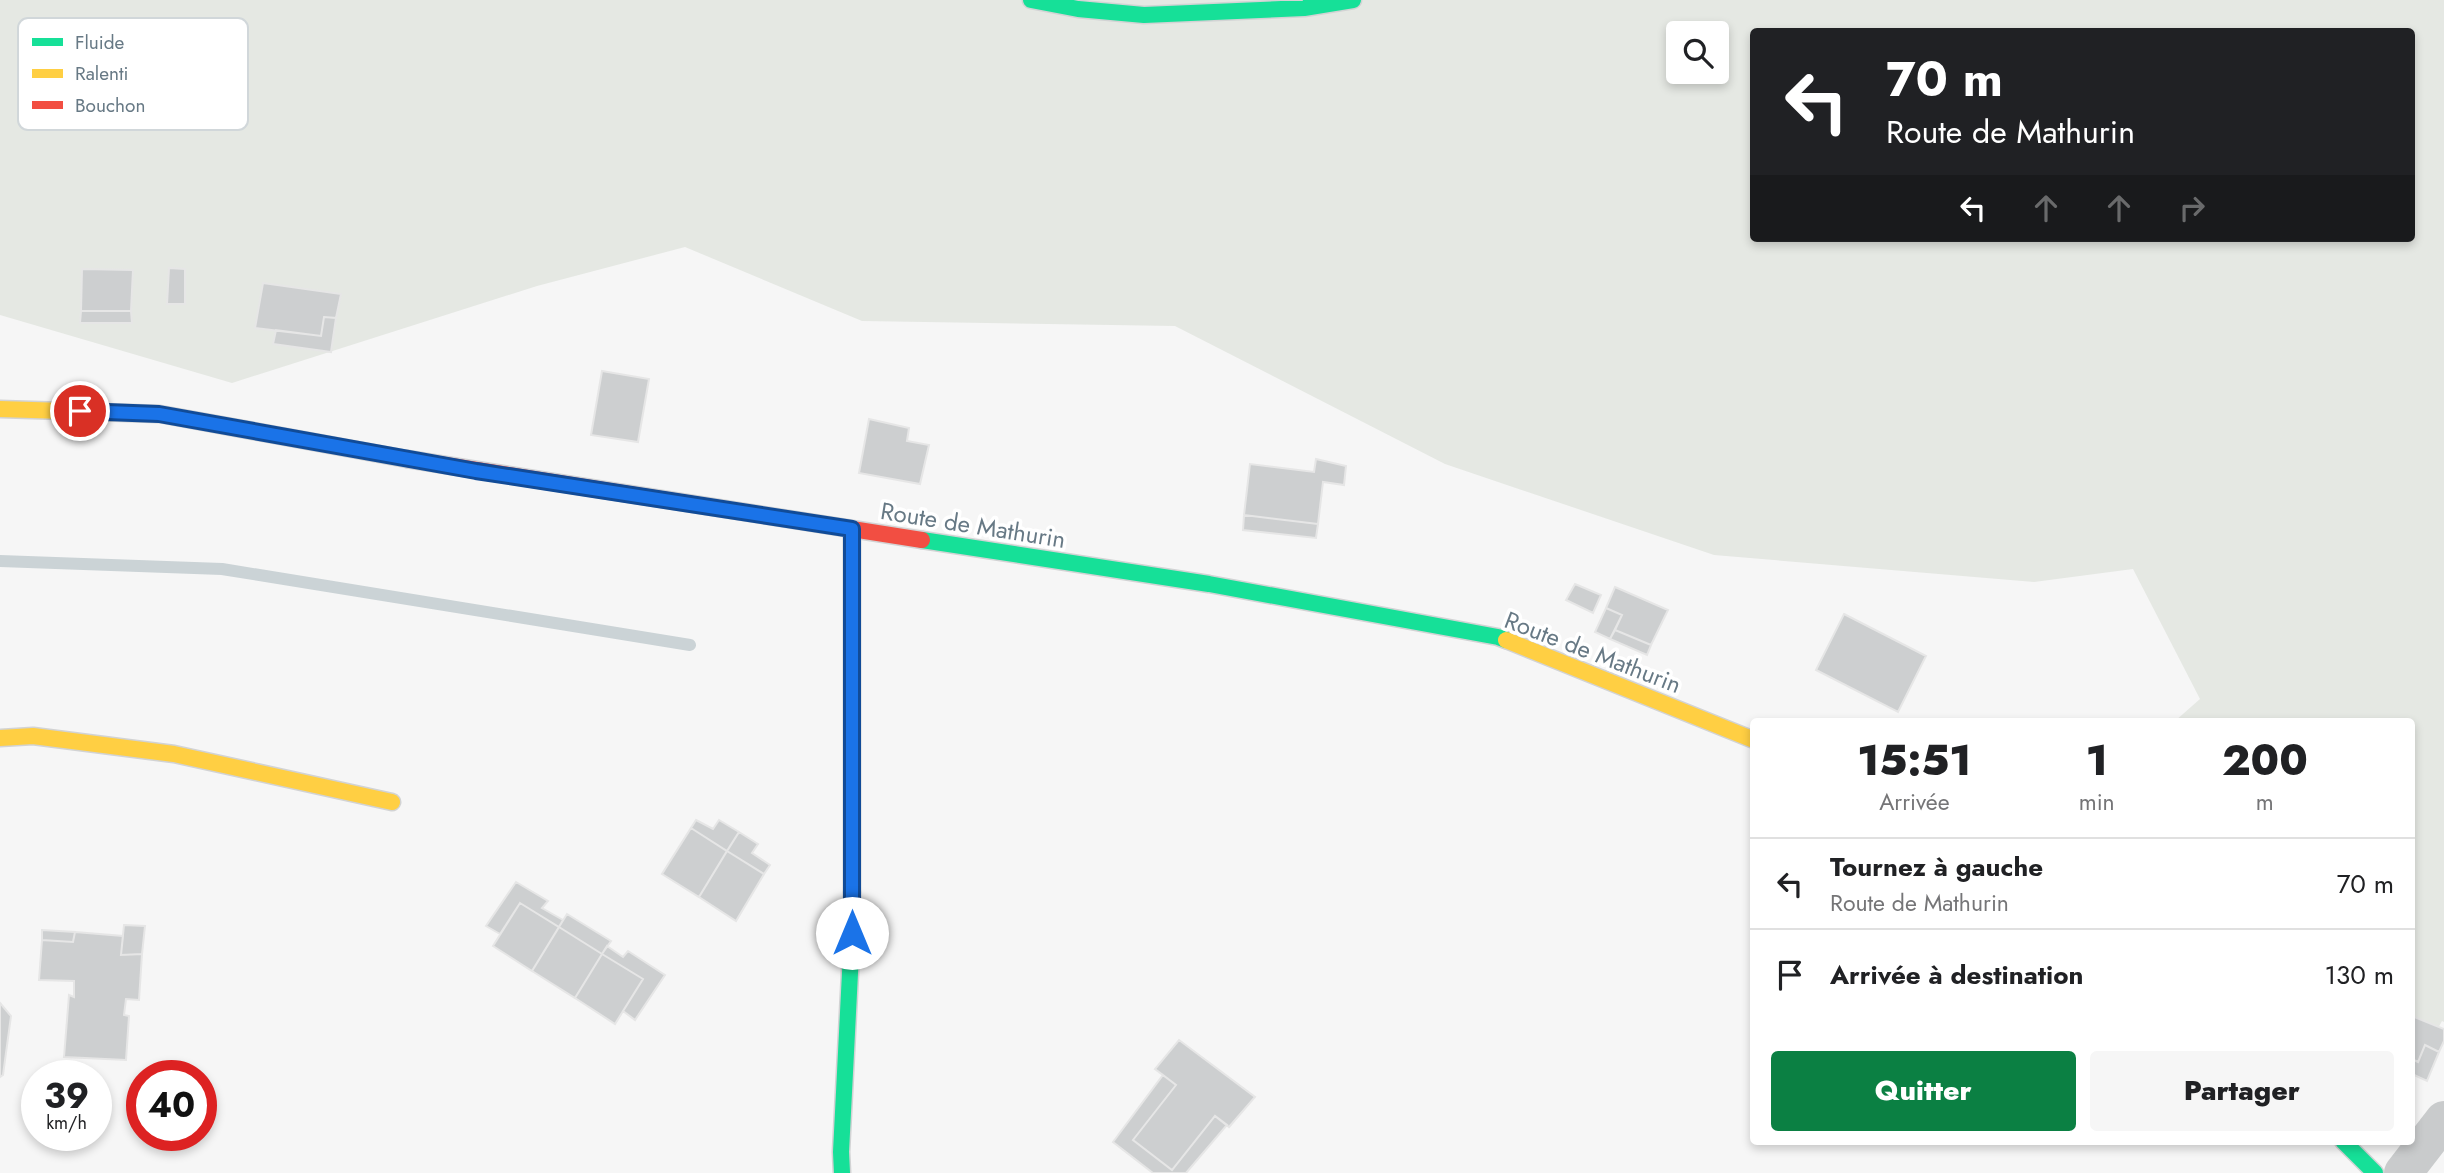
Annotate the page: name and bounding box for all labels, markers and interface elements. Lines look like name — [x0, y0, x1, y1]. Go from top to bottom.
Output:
legend — [18, 18, 248, 130]
map controls — [1666, 21, 1729, 84]
button: search — [1666, 21, 1729, 84]
text: Fluide — [75, 29, 125, 56]
text: 70 m — [1886, 44, 2003, 114]
icon: left — [1771, 56, 1862, 147]
text: Ralenti — [75, 60, 128, 87]
text: Bouchon — [75, 92, 145, 119]
text: Route de Mathurin — [1886, 109, 2135, 155]
icon: left — [1954, 189, 1992, 227]
icon: ahead — [2027, 189, 2065, 227]
icon: ahead — [2100, 189, 2138, 227]
icon: right — [2173, 189, 2211, 227]
pin — [50, 381, 110, 441]
icon: arrive — [61, 392, 99, 430]
street label: Route de Mathurin — [878, 493, 1068, 557]
street label: Route de Mathurin — [1500, 602, 1686, 702]
text: 15:51 — [1857, 730, 1972, 791]
text: 1 — [2086, 730, 2108, 791]
text: 200 — [2222, 730, 2308, 791]
text: Arrivée — [1879, 785, 1950, 819]
text: min — [2079, 785, 2115, 819]
text: m — [2256, 785, 2274, 819]
text: Tournez à gauche — [1830, 848, 2043, 886]
icon: left — [1771, 865, 1809, 903]
text: 70 m — [2337, 865, 2394, 903]
text: Route de Mathurin — [1830, 886, 2009, 920]
position arrow — [815, 896, 889, 970]
icon: arrive — [1771, 956, 1809, 994]
text: Arrivée à destination — [1830, 956, 2083, 994]
text: 130 m — [2324, 956, 2394, 994]
button: Quitter — [1771, 1051, 2076, 1131]
button: Partager — [2090, 1051, 2394, 1131]
speed limit sign: 40 — [126, 1060, 217, 1151]
text: 39 — [44, 1071, 89, 1121]
text: km/h — [46, 1110, 87, 1136]

